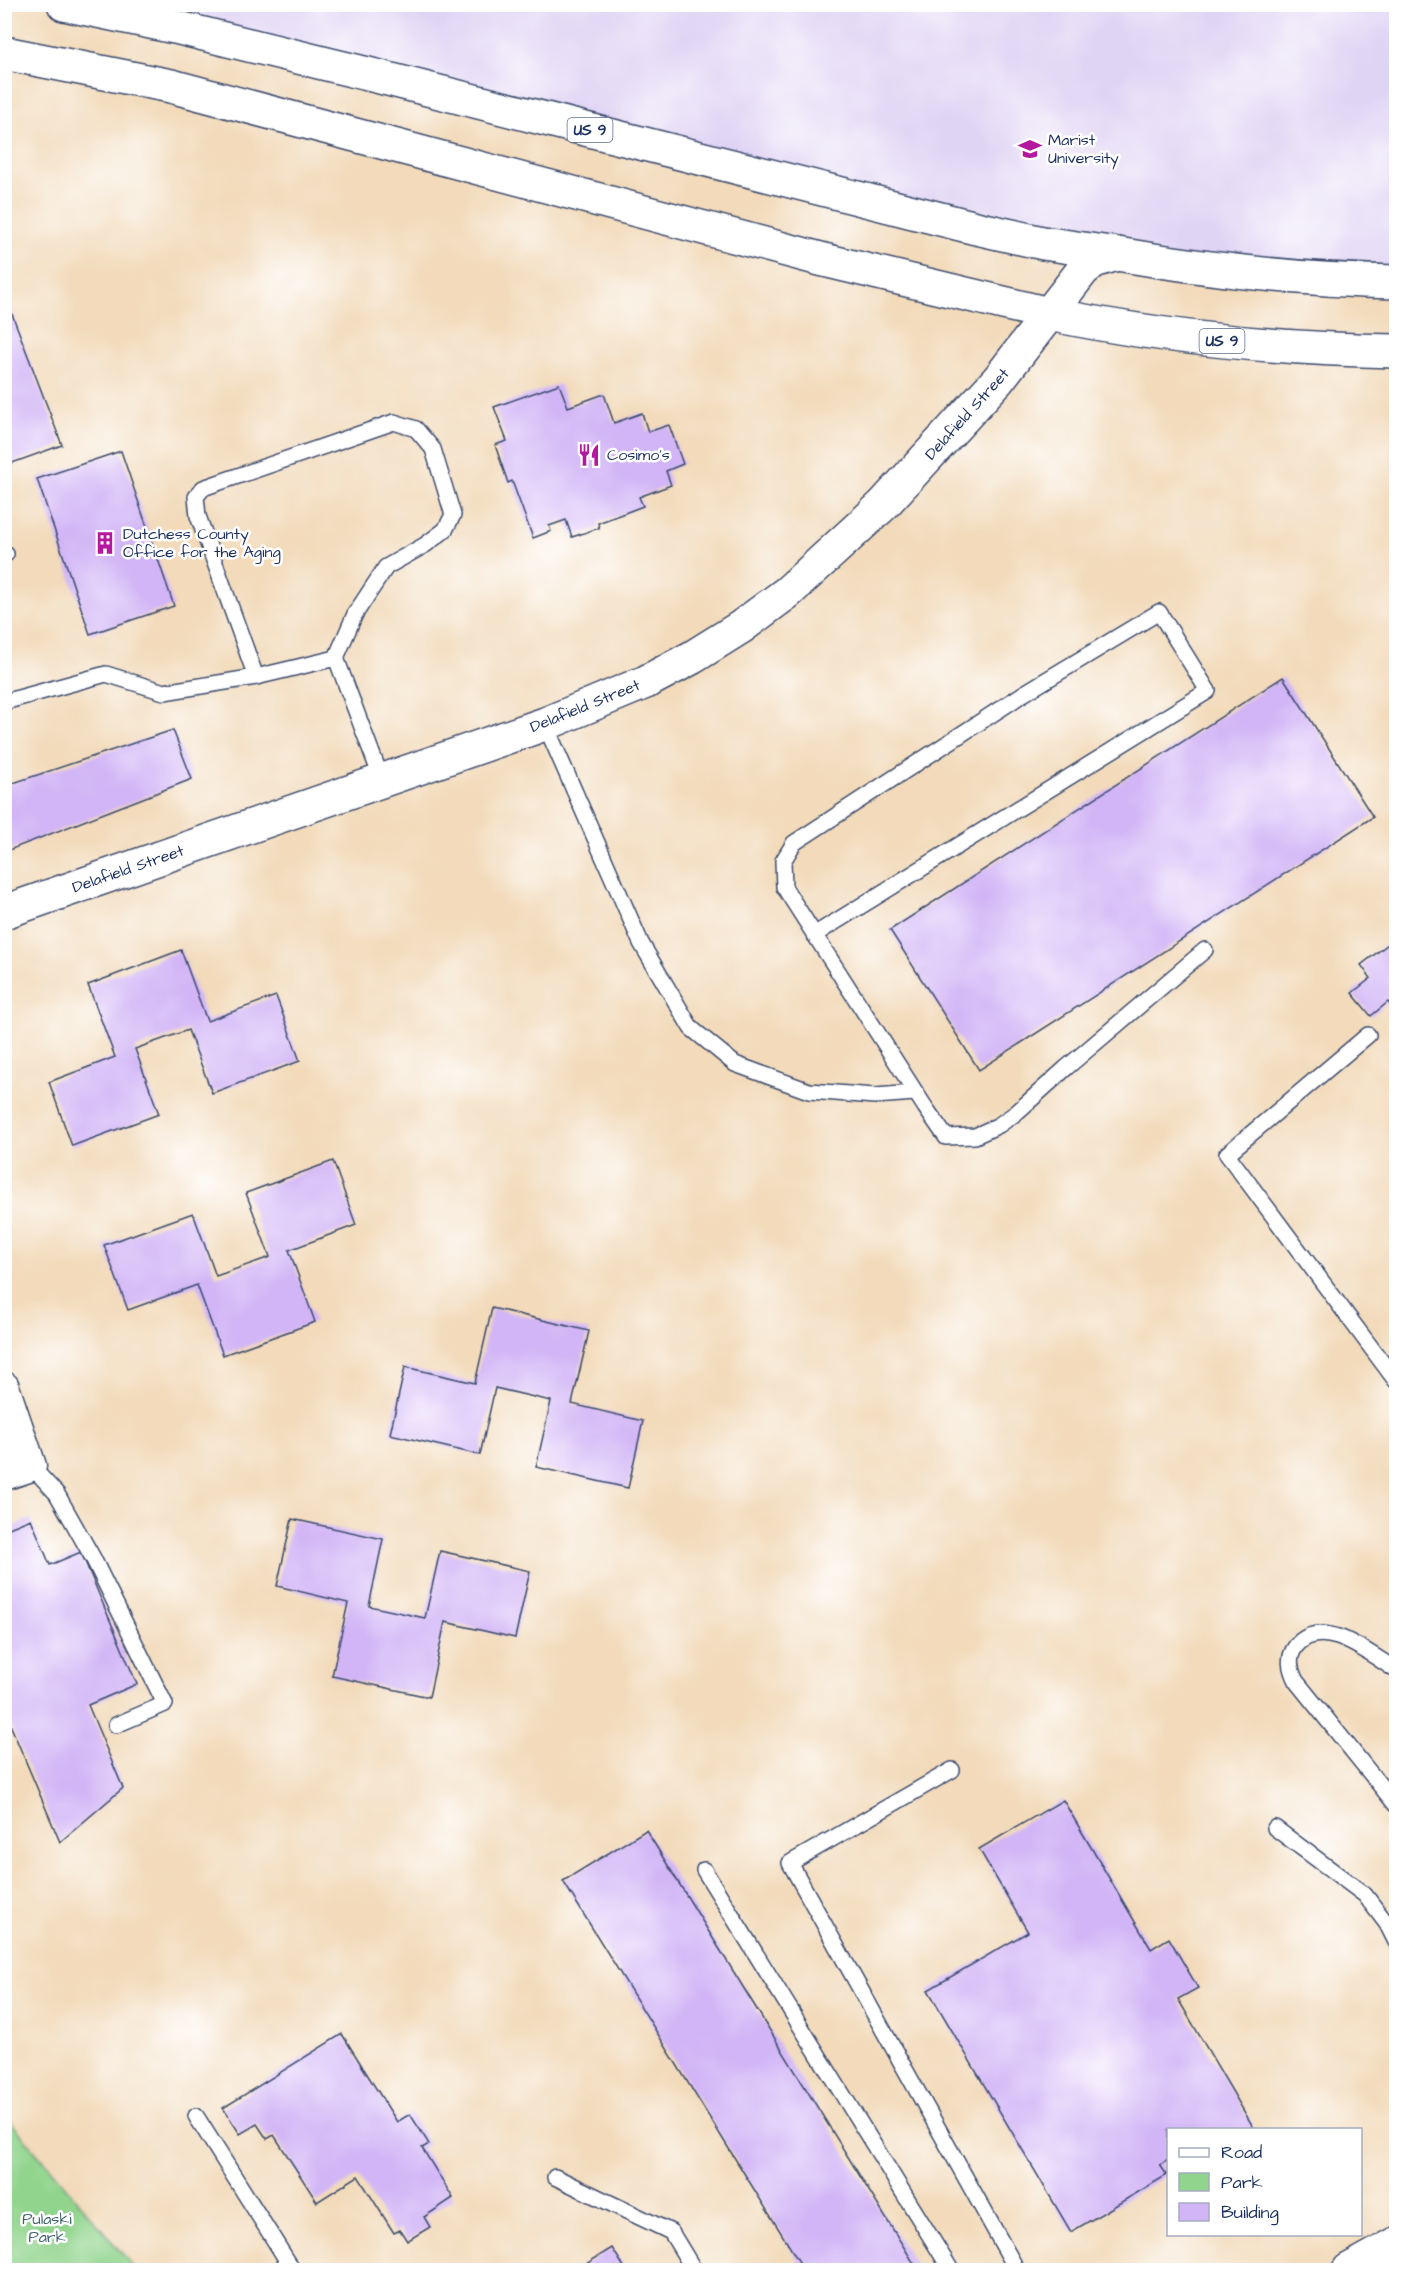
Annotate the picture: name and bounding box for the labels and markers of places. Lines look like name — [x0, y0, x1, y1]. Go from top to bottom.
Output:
place label: Marist University — [1048, 129, 1119, 170]
school or university icon: Marist University — [1017, 136, 1043, 162]
restaurant icon: Cosimo's — [576, 442, 602, 468]
place label: Cosimo's — [607, 444, 670, 466]
place label: Dutchess County Office for the Aging — [123, 523, 281, 564]
building icon: Dutchess County Office for the Aging — [92, 530, 118, 556]

